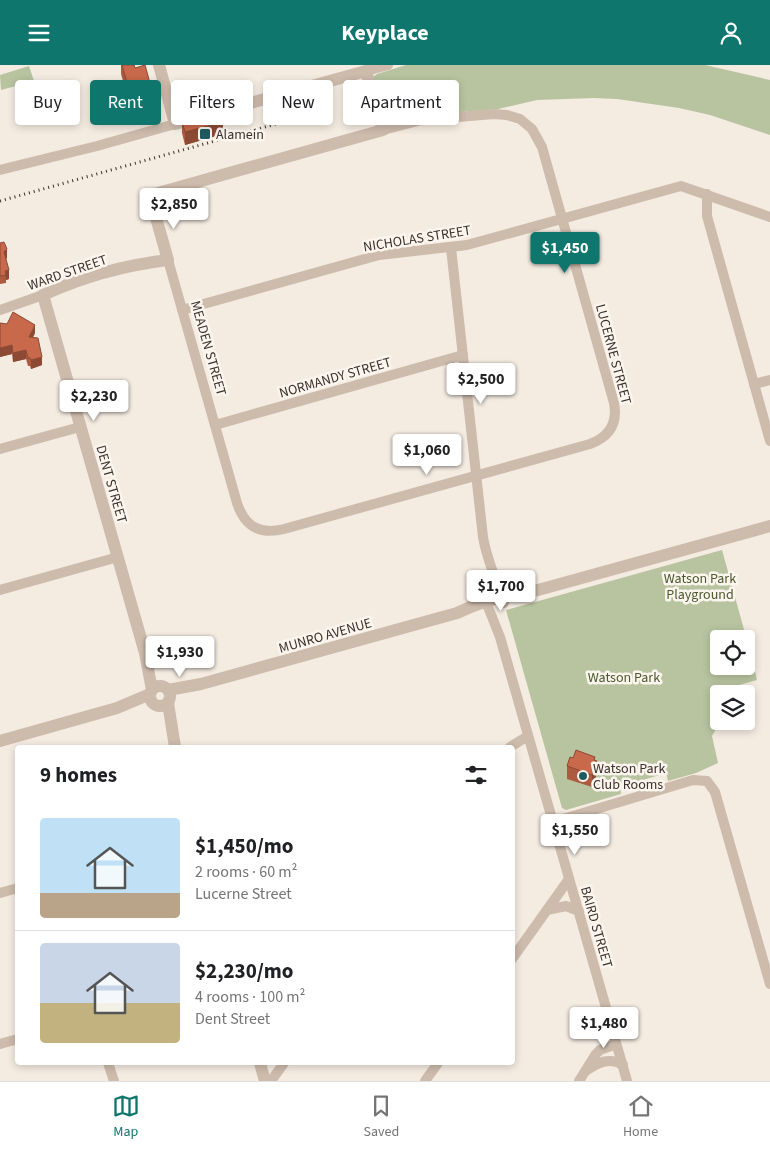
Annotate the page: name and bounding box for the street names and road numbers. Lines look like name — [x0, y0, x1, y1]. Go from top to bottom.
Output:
street label: NICHOLAS STREET — [362, 221, 473, 257]
street label: WARD STREET — [25, 250, 110, 296]
street label: MEADEN STREET — [185, 298, 231, 399]
street label: LUCERNE STREET — [590, 302, 636, 407]
street label: NORMANDY STREET — [277, 352, 394, 404]
street label: DENT STREET — [90, 443, 132, 526]
street label: MUNRO AVENUE — [276, 613, 374, 659]
street label: BAIRD STREET — [575, 884, 617, 971]

